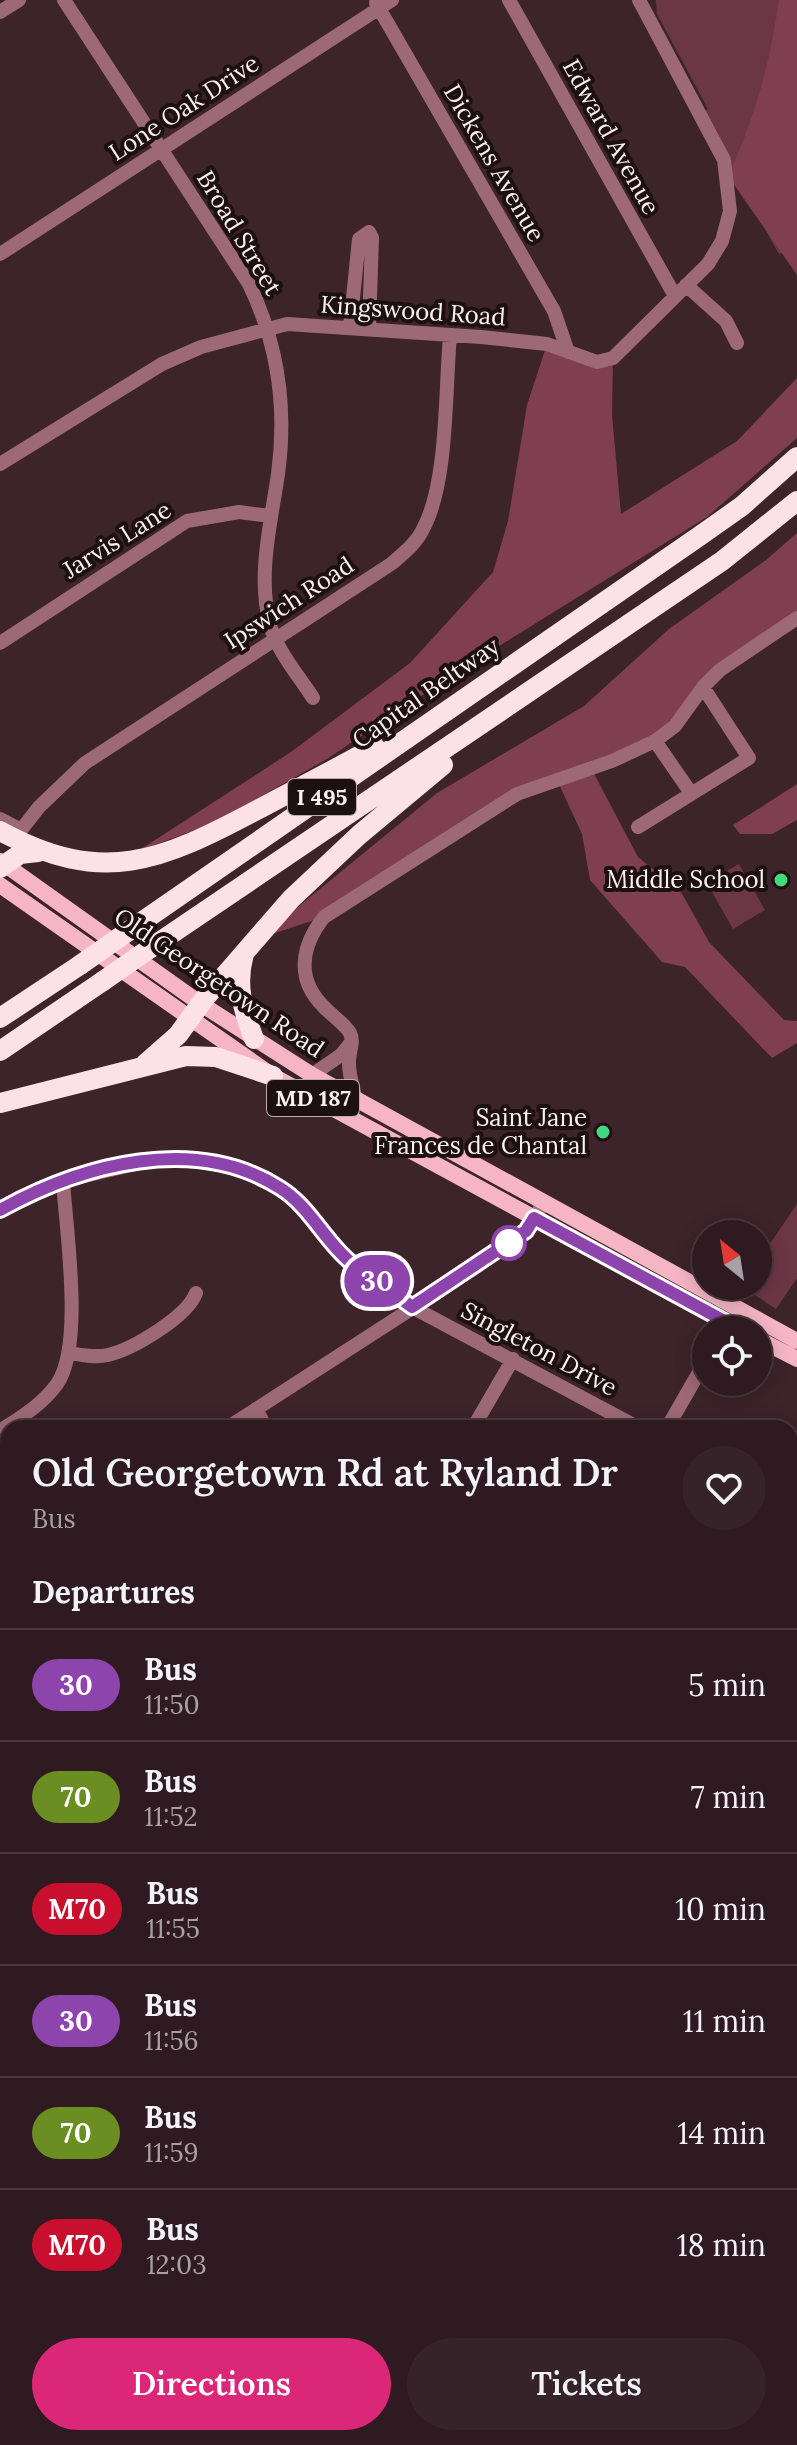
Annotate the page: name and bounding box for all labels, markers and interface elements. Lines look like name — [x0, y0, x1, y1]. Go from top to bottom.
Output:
street label: Lone Oak Drive — [103, 48, 264, 168]
street label: Edward Avenue — [556, 54, 667, 220]
street label: Dickens Avenue — [437, 79, 552, 247]
street label: Broad Street — [190, 165, 289, 301]
street label: Kingswood Road — [319, 289, 507, 332]
street label: Jarvis Lane — [56, 494, 177, 586]
street label: Ipswich Road — [218, 549, 359, 656]
street label: Capital Beltway — [346, 630, 506, 755]
road number: I 495 — [288, 779, 356, 815]
place label: Middle School — [606, 864, 765, 895]
marker: Middle School — [772, 871, 790, 889]
street label: Old Georgetown Road — [108, 901, 330, 1064]
road number: MD 187 — [267, 1080, 359, 1116]
place label: Saint Jane Frances de Chantal — [374, 1102, 587, 1161]
marker: Saint Jane Frances de Chantal — [594, 1123, 612, 1141]
north arrow — [692, 1220, 772, 1300]
map controls — [692, 1220, 772, 1396]
unlabelled marker — [492, 1226, 526, 1260]
line badge: 30 — [341, 1255, 413, 1307]
text: 30 — [360, 1263, 394, 1299]
street label: Singleton Drive — [456, 1294, 623, 1403]
button: locate — [692, 1316, 772, 1396]
button: heart — [682, 1446, 766, 1530]
text: Old Georgetown Rd at Ryland Dr — [32, 1448, 618, 1496]
text: Bus — [32, 1502, 76, 1535]
text: Departures — [32, 1573, 195, 1611]
text: Bus — [144, 1650, 197, 1688]
text: 5 min — [688, 1666, 766, 1704]
text: 30 — [59, 1667, 93, 1703]
text: 11:50 — [144, 1688, 200, 1721]
text: Bus — [144, 1762, 197, 1800]
text: 7 min — [691, 1778, 766, 1816]
text: 70 — [61, 1779, 91, 1815]
text: 11:52 — [144, 1800, 198, 1833]
text: Bus — [146, 1874, 199, 1912]
text: 10 min — [675, 1890, 766, 1928]
text: M70 — [48, 1891, 106, 1927]
text: 11:55 — [146, 1912, 200, 1945]
text: Bus — [144, 1986, 197, 2024]
text: 11 min — [683, 2002, 766, 2040]
text: 30 — [59, 2003, 93, 2039]
text: 11:56 — [144, 2024, 199, 2057]
text: Bus — [144, 2098, 197, 2136]
text: 14 min — [677, 2114, 766, 2152]
text: 70 — [61, 2115, 91, 2151]
text: 11:59 — [144, 2136, 199, 2169]
text: Bus — [146, 2210, 199, 2248]
text: 18 min — [677, 2226, 766, 2264]
text: M70 — [48, 2227, 106, 2263]
text: 12:03 — [146, 2248, 207, 2281]
button: Directions — [32, 2338, 391, 2430]
button: Tickets — [407, 2338, 766, 2430]

